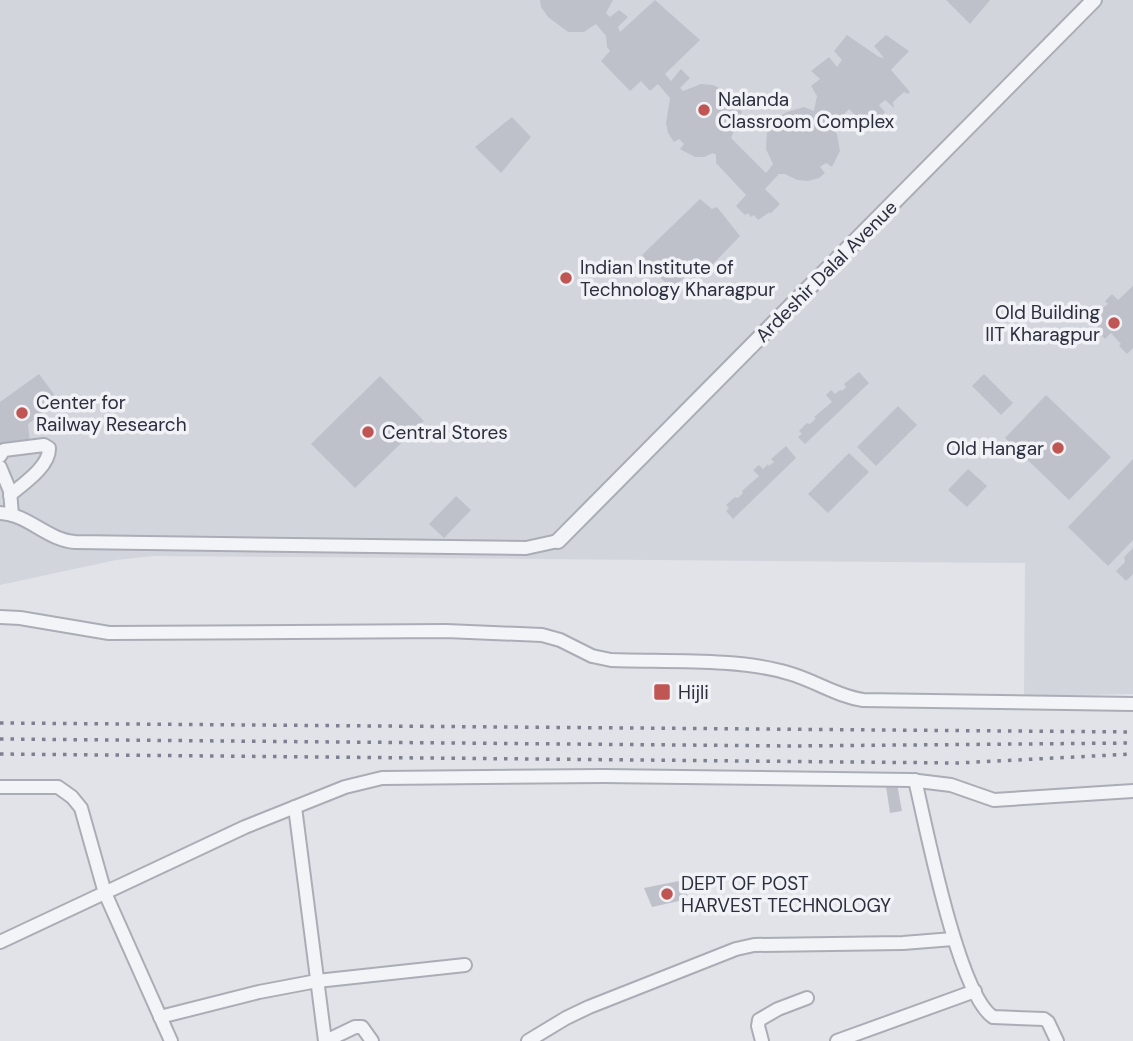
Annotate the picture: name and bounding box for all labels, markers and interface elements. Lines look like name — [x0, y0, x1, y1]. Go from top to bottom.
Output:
place label: Nalanda Classroom Complex — [718, 87, 895, 134]
marker: Nalanda Classroom Complex — [696, 102, 712, 118]
street label: Ardeshir Dalal Avenue — [750, 195, 903, 348]
place label: Indian Institute of Technology Kharagpur — [580, 255, 775, 302]
marker: Indian Institute of Technology Kharagpur — [558, 270, 574, 286]
place label: Old Building IIT Kharagpur — [985, 300, 1100, 347]
marker: Old Building IIT Kharagpur — [1106, 315, 1122, 331]
place label: Center for Railway Research — [36, 390, 187, 437]
marker: Center for Railway Research — [14, 405, 30, 421]
place label: Central Stores — [382, 420, 508, 445]
marker: Central Stores — [360, 424, 376, 440]
place label: Old Hangar — [946, 436, 1044, 461]
marker: Old Hangar — [1050, 440, 1066, 456]
place label: Hijli — [678, 680, 709, 705]
marker: Hijli — [652, 682, 672, 702]
place label: DEPT OF POST HARVEST TECHNOLOGY — [681, 871, 891, 918]
marker: DEPT OF POST HARVEST TECHNOLOGY — [659, 886, 675, 902]

